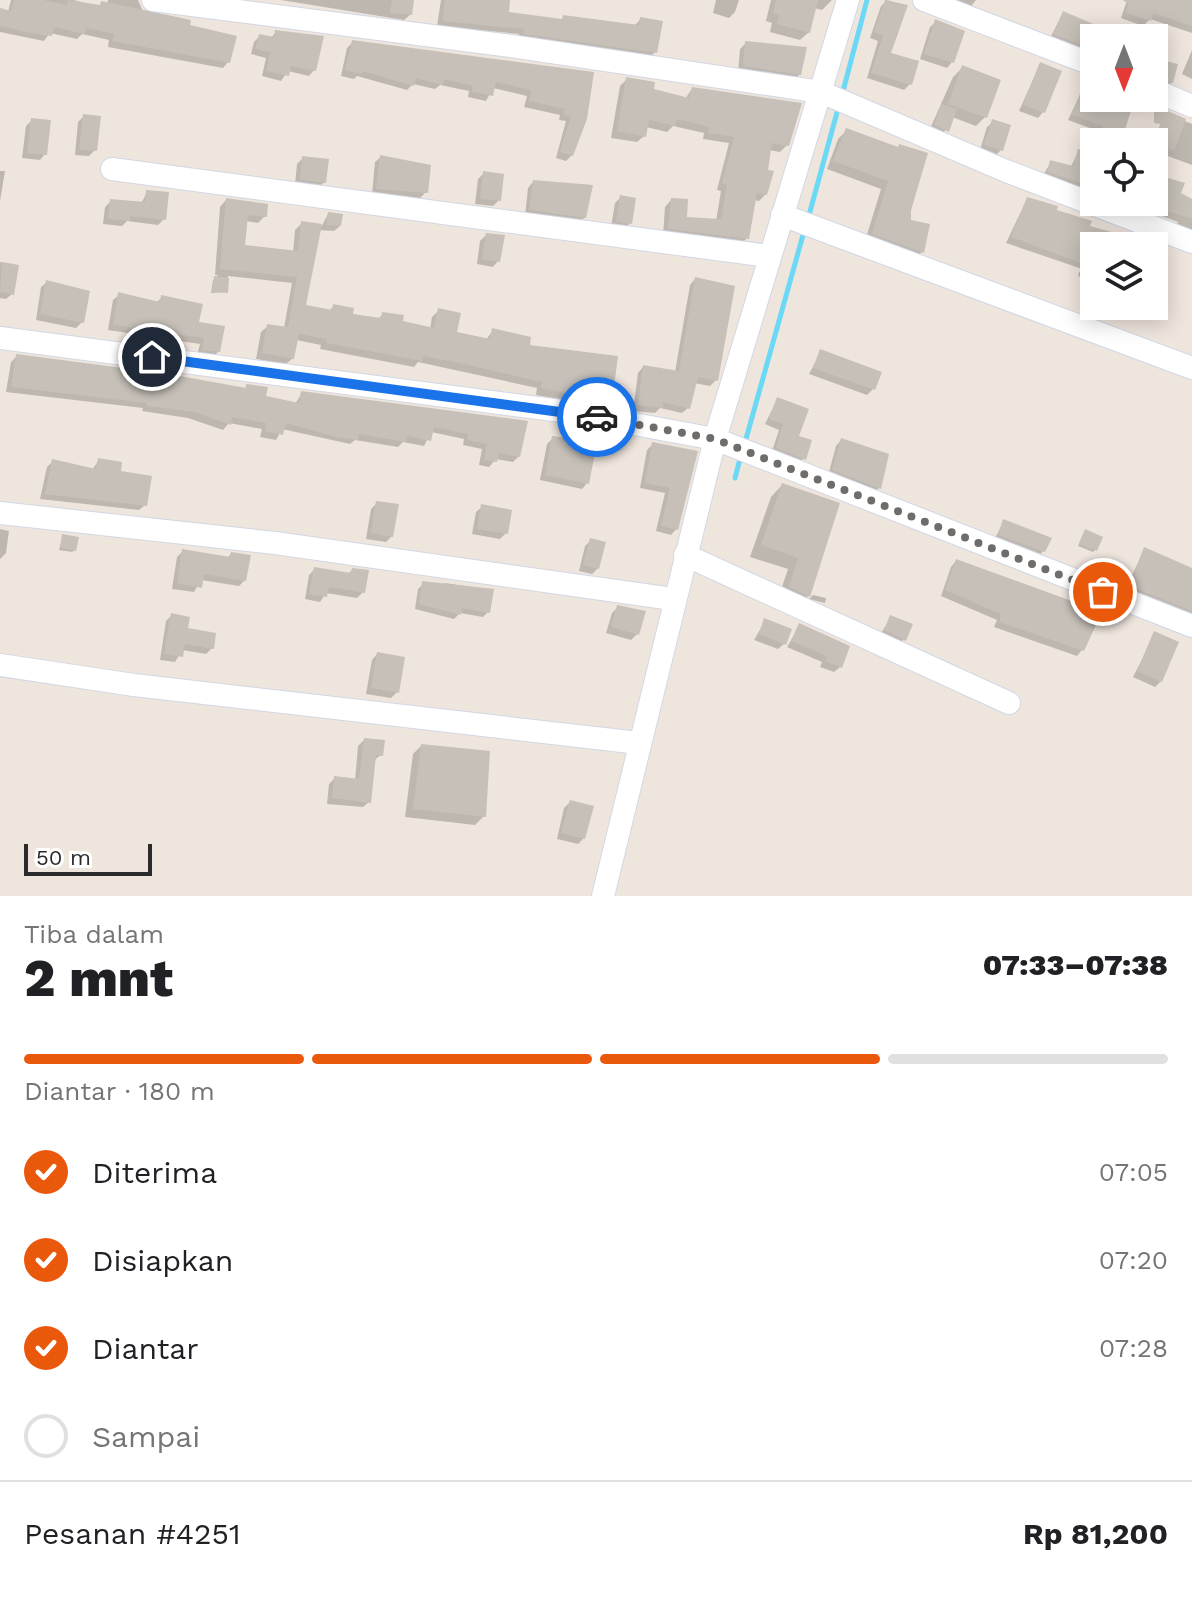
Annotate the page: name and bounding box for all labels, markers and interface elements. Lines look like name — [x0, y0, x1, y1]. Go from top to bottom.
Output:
north arrow — [1080, 24, 1168, 112]
map controls — [1080, 24, 1168, 320]
button: locate — [1080, 128, 1168, 216]
button: layers — [1080, 232, 1168, 320]
pin — [118, 323, 186, 391]
icon: home — [130, 335, 174, 379]
courier — [557, 377, 637, 457]
icon: car — [575, 395, 619, 439]
pin — [1069, 558, 1137, 626]
icon: bag — [1081, 570, 1125, 614]
scale bar — [24, 840, 152, 876]
text: 50 m — [36, 845, 91, 870]
text: Tiba dalam — [24, 919, 164, 949]
text: 07:33–07:38 — [983, 947, 1168, 982]
text: 2 mnt — [24, 948, 173, 1009]
text: Diantar · 180 m — [24, 1076, 215, 1106]
icon: check — [24, 1150, 68, 1194]
text: Diterima — [92, 1155, 217, 1190]
text: 07:05 — [1099, 1157, 1168, 1187]
icon: check — [24, 1238, 68, 1282]
text: Disiapkan — [92, 1243, 233, 1278]
text: 07:20 — [1099, 1245, 1168, 1275]
icon: check — [24, 1326, 68, 1370]
text: Diantar — [92, 1331, 199, 1366]
text: 07:28 — [1099, 1333, 1168, 1363]
text: Sampai — [92, 1419, 200, 1454]
text: Pesanan #4251 — [24, 1516, 241, 1551]
text: Rp 81,200 — [1023, 1516, 1168, 1551]

